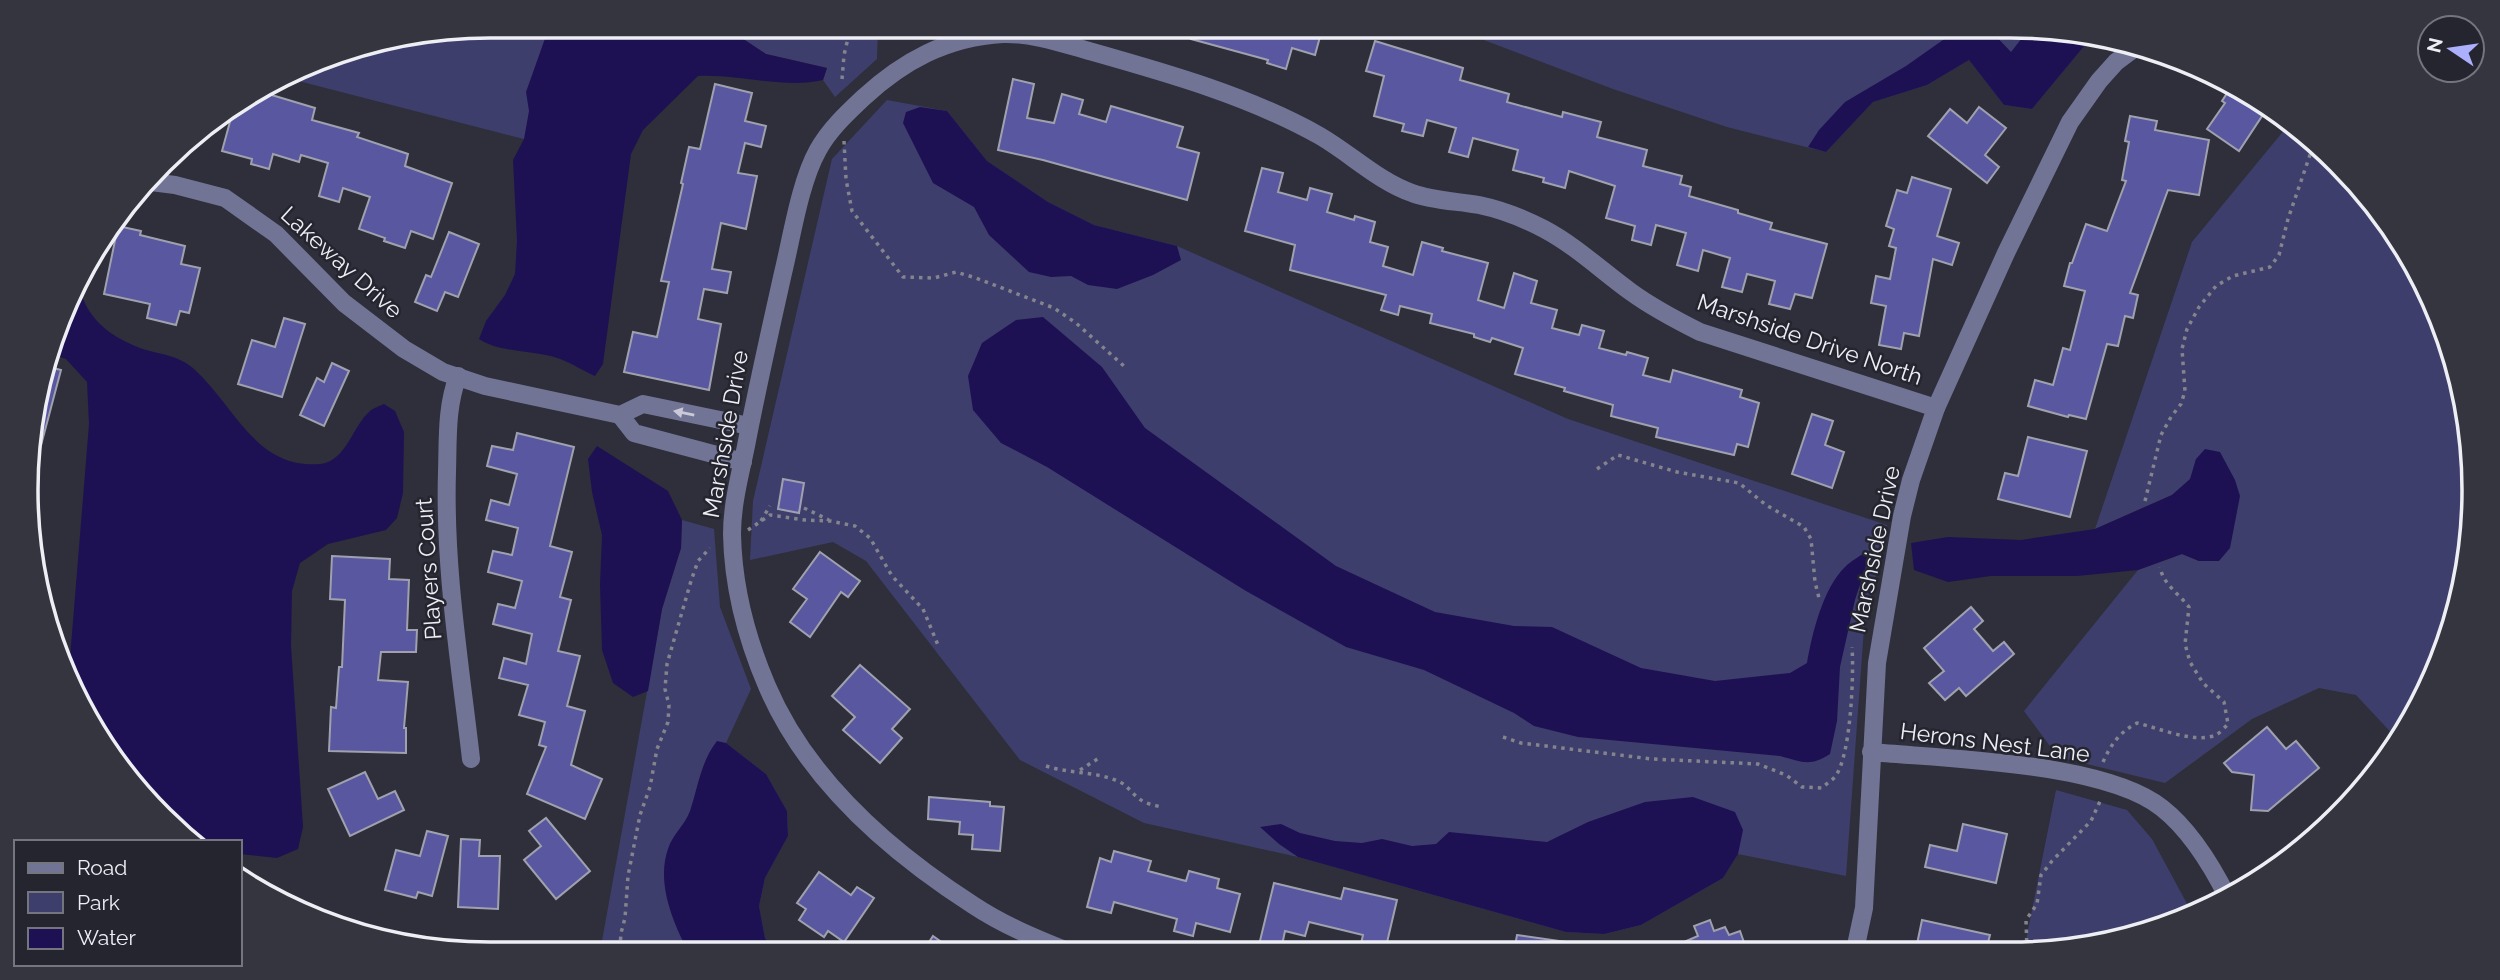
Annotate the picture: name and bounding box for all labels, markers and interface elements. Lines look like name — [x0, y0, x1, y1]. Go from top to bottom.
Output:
north arrow — [2416, 14, 2486, 84]
text: N — [2422, 36, 2447, 55]
street label: Lakeway Drive — [276, 200, 408, 324]
street label: Marshside Drive North — [1694, 288, 1926, 390]
street label: Marshside Drive — [697, 348, 753, 520]
one-way arrow — [673, 407, 695, 418]
street label: Marshside Drive — [1843, 463, 1905, 635]
street label: Players Court — [410, 497, 446, 641]
street label: Herons Nest Lane — [1899, 717, 2091, 767]
legend — [14, 840, 242, 966]
text: Road — [77, 855, 127, 880]
text: Park — [77, 890, 120, 915]
text: Water — [77, 925, 136, 950]

